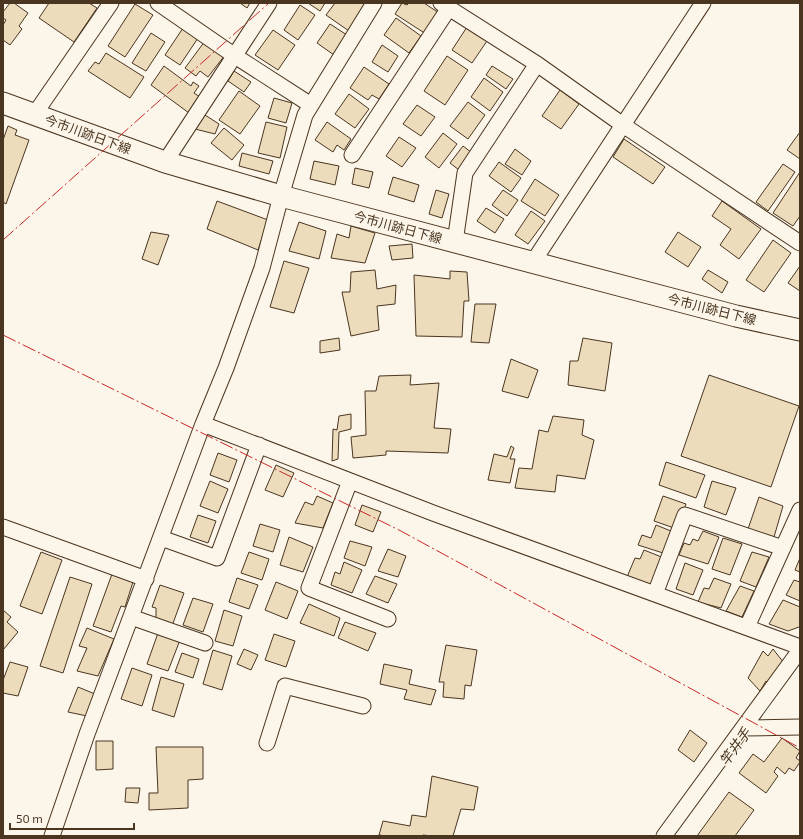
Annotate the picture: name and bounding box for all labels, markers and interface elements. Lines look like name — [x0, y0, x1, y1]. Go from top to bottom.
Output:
street label: 今市川跡日下線 — [43, 111, 133, 157]
street label: 今市川跡日下線 — [352, 207, 444, 247]
street label: 今市川跡日下線 — [666, 290, 758, 328]
water label: 竿井手 — [715, 724, 754, 769]
scale bar — [10, 805, 134, 831]
text: 50 m — [16, 811, 43, 825]

